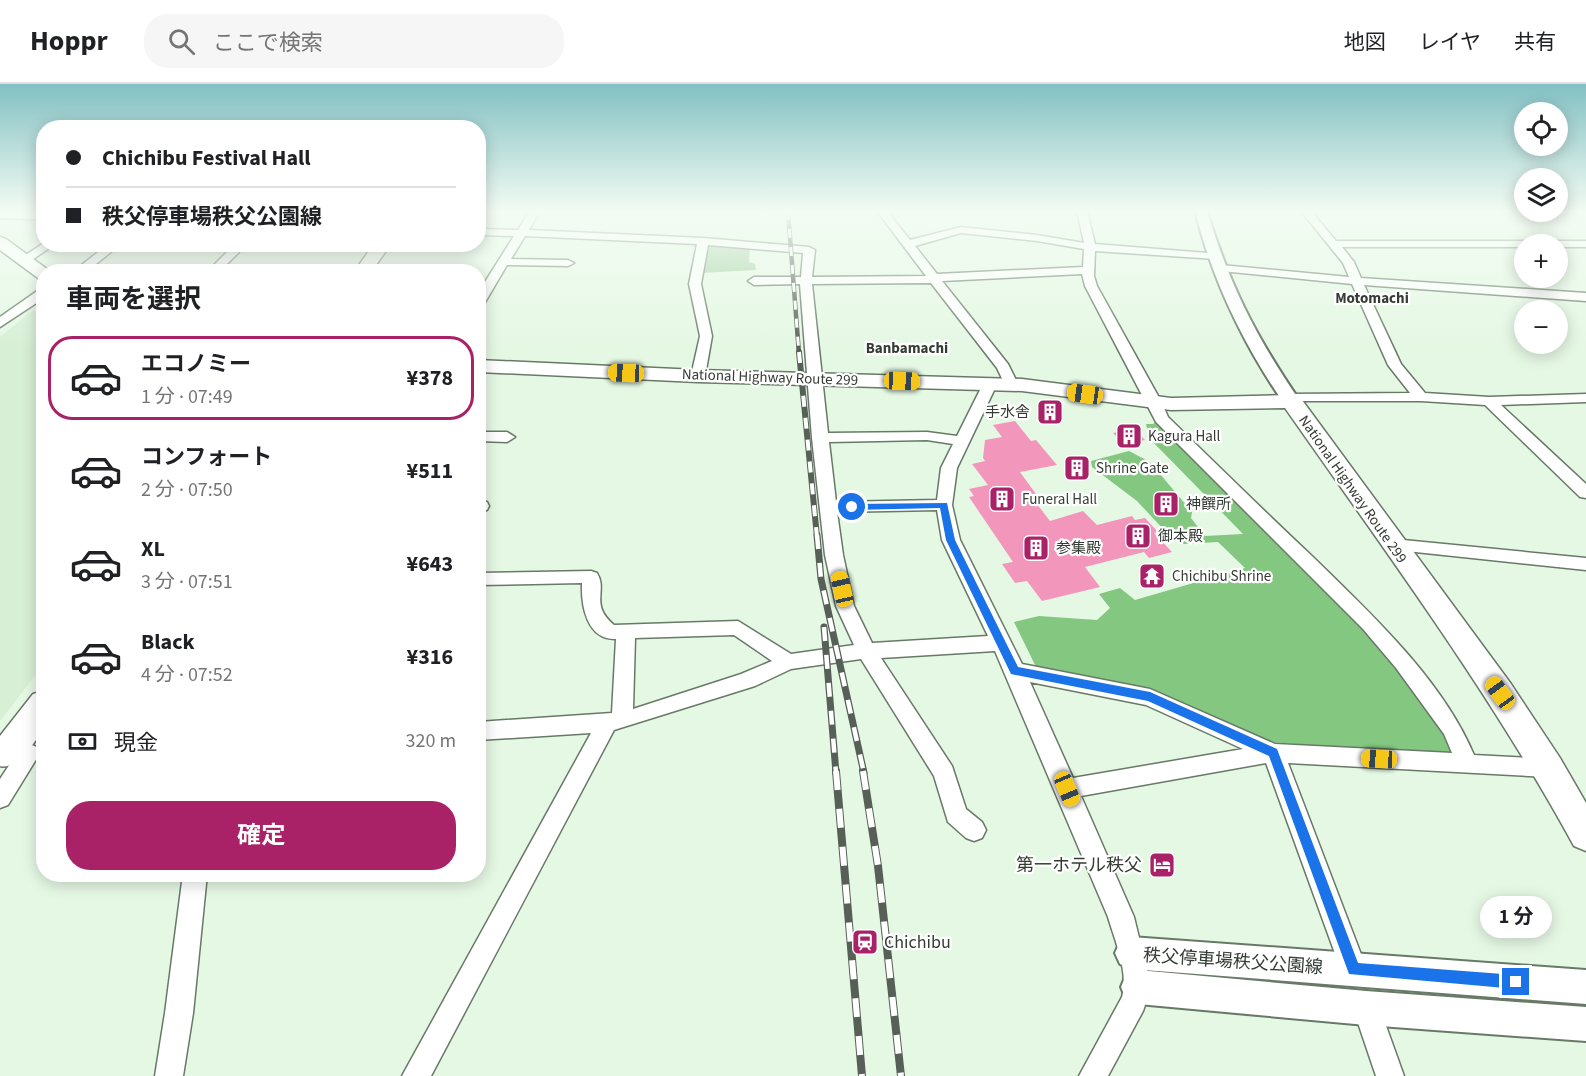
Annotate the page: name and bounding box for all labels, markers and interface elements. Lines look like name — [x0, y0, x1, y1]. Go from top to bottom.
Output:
search box — [144, 14, 564, 68]
text: Hoppr — [30, 21, 108, 61]
icon: search — [165, 25, 198, 58]
text: ここで検索 — [213, 27, 323, 59]
text: 地図 — [1344, 27, 1386, 57]
text: レイヤ — [1419, 27, 1481, 57]
text: 共有 — [1514, 27, 1556, 57]
map controls — [1514, 102, 1568, 354]
button: locate — [1514, 102, 1568, 156]
text: Chichibu Festival Hall — [102, 142, 311, 174]
button: layers — [1514, 168, 1568, 222]
text: 秩父停車場秩父公園線 — [102, 201, 322, 233]
button: + — [1514, 234, 1568, 288]
text: 車両を選択 — [66, 280, 201, 319]
district label: Motomachi — [1335, 288, 1409, 309]
button: − — [1514, 300, 1568, 354]
district label: Banbamachi — [866, 338, 948, 359]
text: エコノミー — [141, 348, 251, 380]
icon: car — [69, 351, 123, 405]
text: ¥378 — [407, 362, 453, 394]
car — [608, 363, 644, 383]
street label: National Highway Route 299 — [682, 364, 858, 391]
car — [884, 371, 920, 391]
text: 1 分 · 07:49 — [141, 383, 233, 411]
car — [1066, 383, 1104, 405]
building icon: 手水舎 — [1035, 397, 1065, 427]
place label: 手水舎 — [985, 402, 1030, 423]
street label: National Highway Route 299 — [1293, 411, 1412, 568]
building icon: Kagura Hall — [1114, 421, 1144, 451]
place label: Kagura Hall — [1148, 426, 1221, 447]
text: コンフォート — [141, 441, 272, 473]
icon: car — [69, 444, 123, 498]
building icon: Shrine Gate — [1062, 453, 1092, 483]
text: ¥511 — [407, 455, 453, 487]
place label: Shrine Gate — [1096, 458, 1169, 479]
text: 2 分 · 07:50 — [141, 476, 233, 504]
building icon: Funeral Hall — [987, 484, 1017, 514]
place label: Funeral Hall — [1022, 489, 1097, 510]
building icon: 神饌所 — [1151, 489, 1181, 519]
route start — [838, 493, 865, 520]
place label: 神饌所 — [1186, 494, 1231, 515]
building icon: 御本殿 — [1123, 521, 1153, 551]
place label: 御本殿 — [1158, 526, 1203, 547]
text: XL — [141, 533, 165, 565]
building icon: 参集殿 — [1021, 533, 1051, 563]
icon: car — [69, 537, 123, 591]
place label: 参集殿 — [1056, 538, 1101, 559]
text: ¥643 — [407, 548, 453, 580]
temple icon: Chichibu Shrine — [1137, 561, 1167, 591]
place label: Chichibu Shrine — [1172, 566, 1271, 587]
text: 3 分 · 07:51 — [141, 568, 233, 596]
car — [829, 569, 855, 609]
text: Black — [141, 626, 195, 658]
icon: car — [69, 630, 123, 684]
text: ¥316 — [407, 641, 453, 673]
text: 4 分 · 07:52 — [141, 661, 233, 689]
car — [1482, 673, 1518, 713]
icon: cash — [66, 725, 99, 758]
text: 現金 — [114, 727, 158, 759]
text: 320 m — [406, 727, 456, 755]
car — [1361, 749, 1397, 769]
car — [1052, 769, 1082, 809]
button: 確定 — [66, 801, 456, 870]
hotel icon: 第一ホテル秩父 — [1147, 850, 1177, 880]
place label: 第一ホテル秩父 — [1016, 853, 1142, 878]
callout: 1 分 — [1480, 895, 1552, 937]
text: 1 分 — [1499, 903, 1533, 931]
station icon: Chichibu — [850, 927, 880, 957]
place label: Chichibu — [884, 930, 951, 955]
street label: 秩父停車場秩父公園線 — [1142, 943, 1324, 980]
route end — [1502, 968, 1529, 995]

